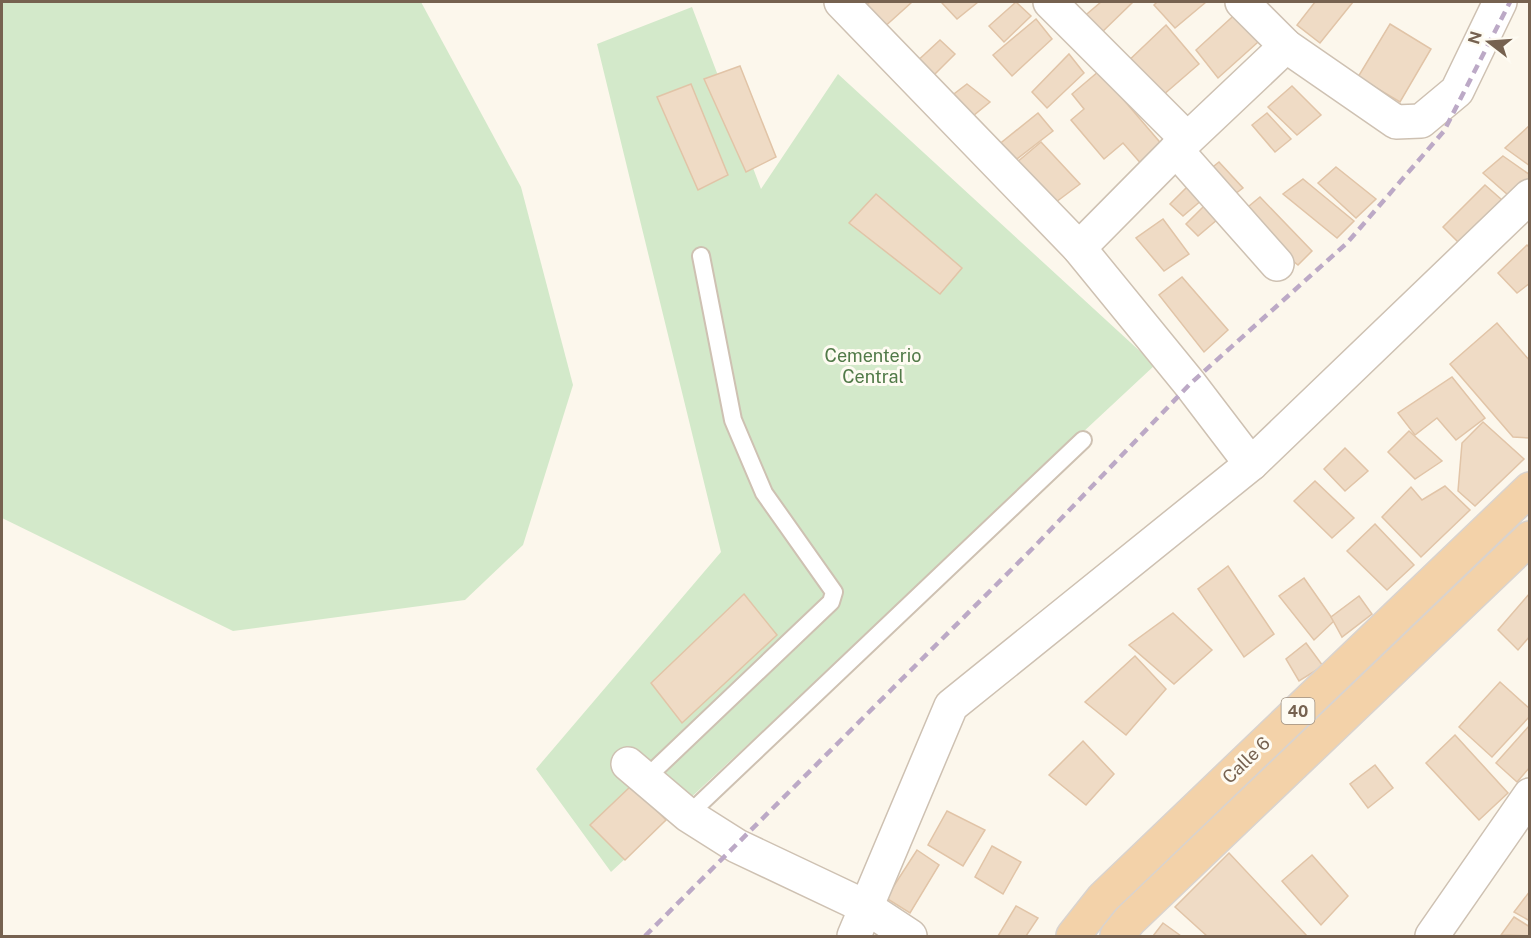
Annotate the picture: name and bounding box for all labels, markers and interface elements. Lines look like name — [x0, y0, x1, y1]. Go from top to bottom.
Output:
north arrow — [1459, 12, 1519, 72]
text: N — [1464, 29, 1486, 47]
park label: Cementerio Central — [825, 345, 921, 387]
road number: 40 — [1282, 698, 1314, 724]
street label: Calle 6 — [1218, 732, 1274, 788]

